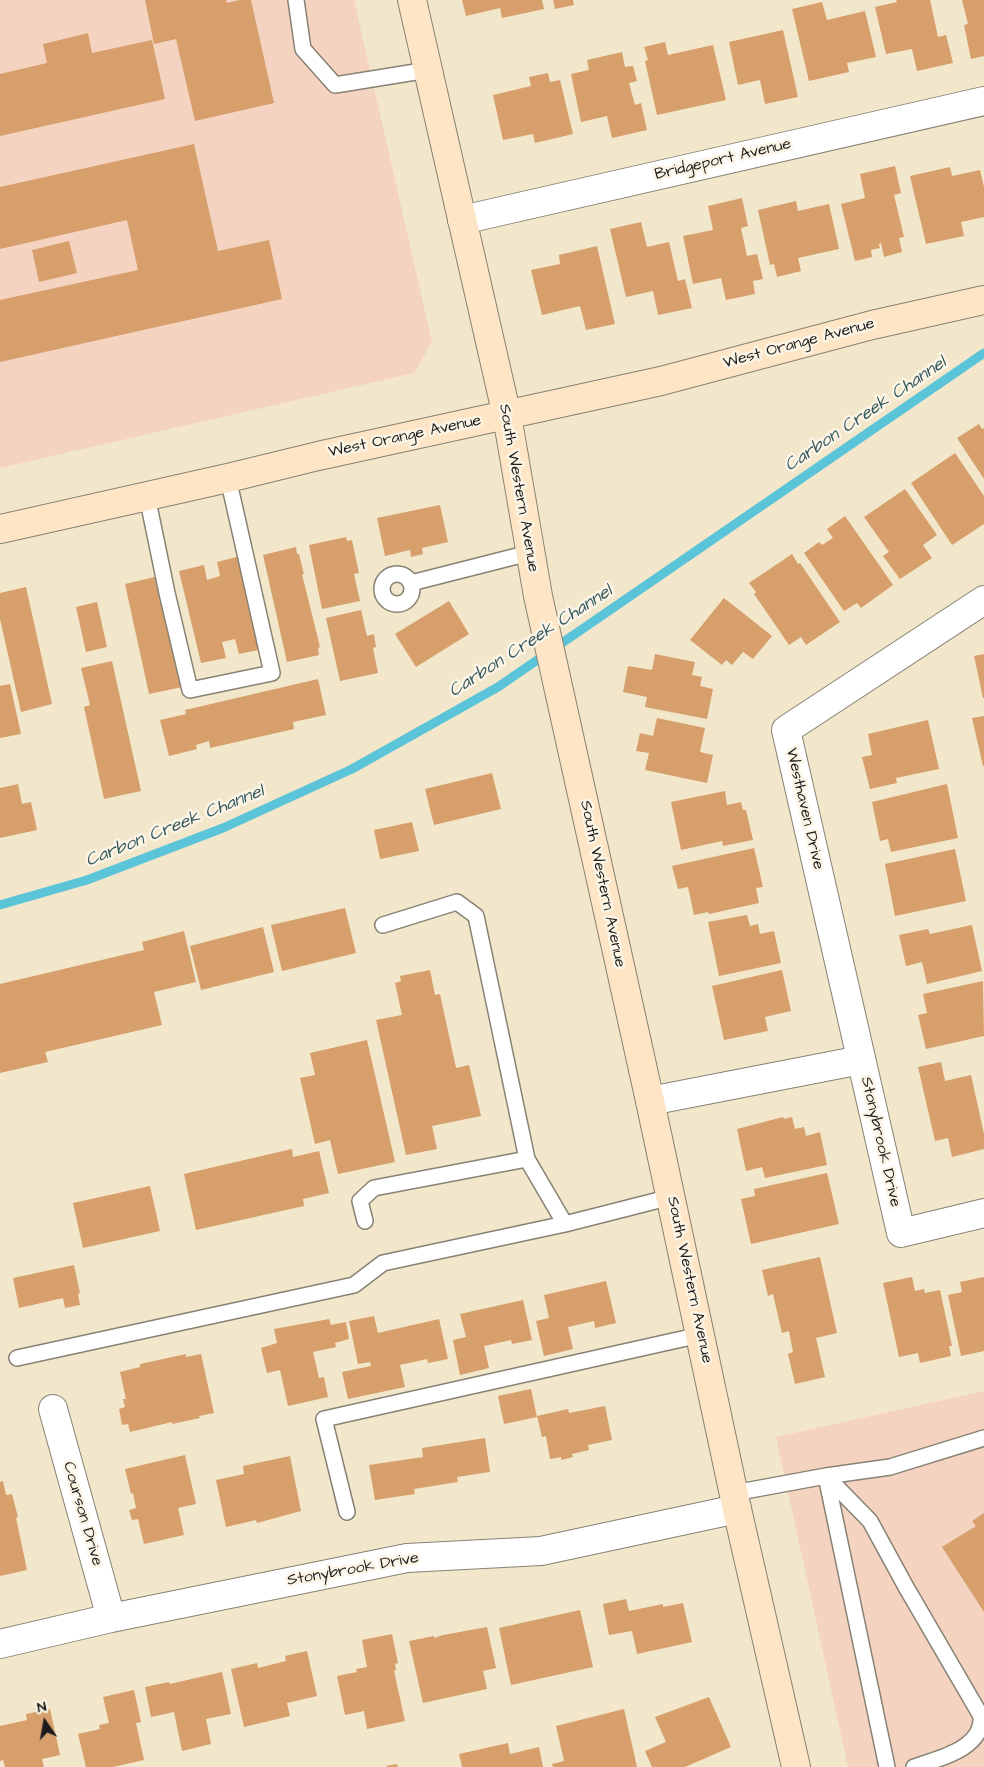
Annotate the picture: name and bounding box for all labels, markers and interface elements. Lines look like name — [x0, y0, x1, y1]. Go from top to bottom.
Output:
street label: Bridgeport Avenue — [653, 135, 793, 185]
street label: West Orange Avenue — [721, 315, 877, 373]
water label: Carbon Creek Channel — [781, 353, 951, 477]
street label: South Western Avenue — [494, 402, 542, 574]
street label: West Orange Avenue — [327, 411, 483, 463]
water label: Carbon Creek Channel — [445, 581, 617, 703]
street label: Westhaven Drive — [781, 746, 827, 872]
water label: Carbon Creek Channel — [83, 781, 267, 873]
street label: South Western Avenue — [575, 799, 629, 969]
street label: Stonybrook Drive — [856, 1075, 904, 1209]
street label: South Western Avenue — [662, 1195, 716, 1365]
street label: Courson Drive — [58, 1460, 106, 1568]
street label: Stonybrook Drive — [286, 1549, 420, 1591]
north arrow — [20, 1697, 70, 1747]
text: N — [36, 1697, 48, 1718]

